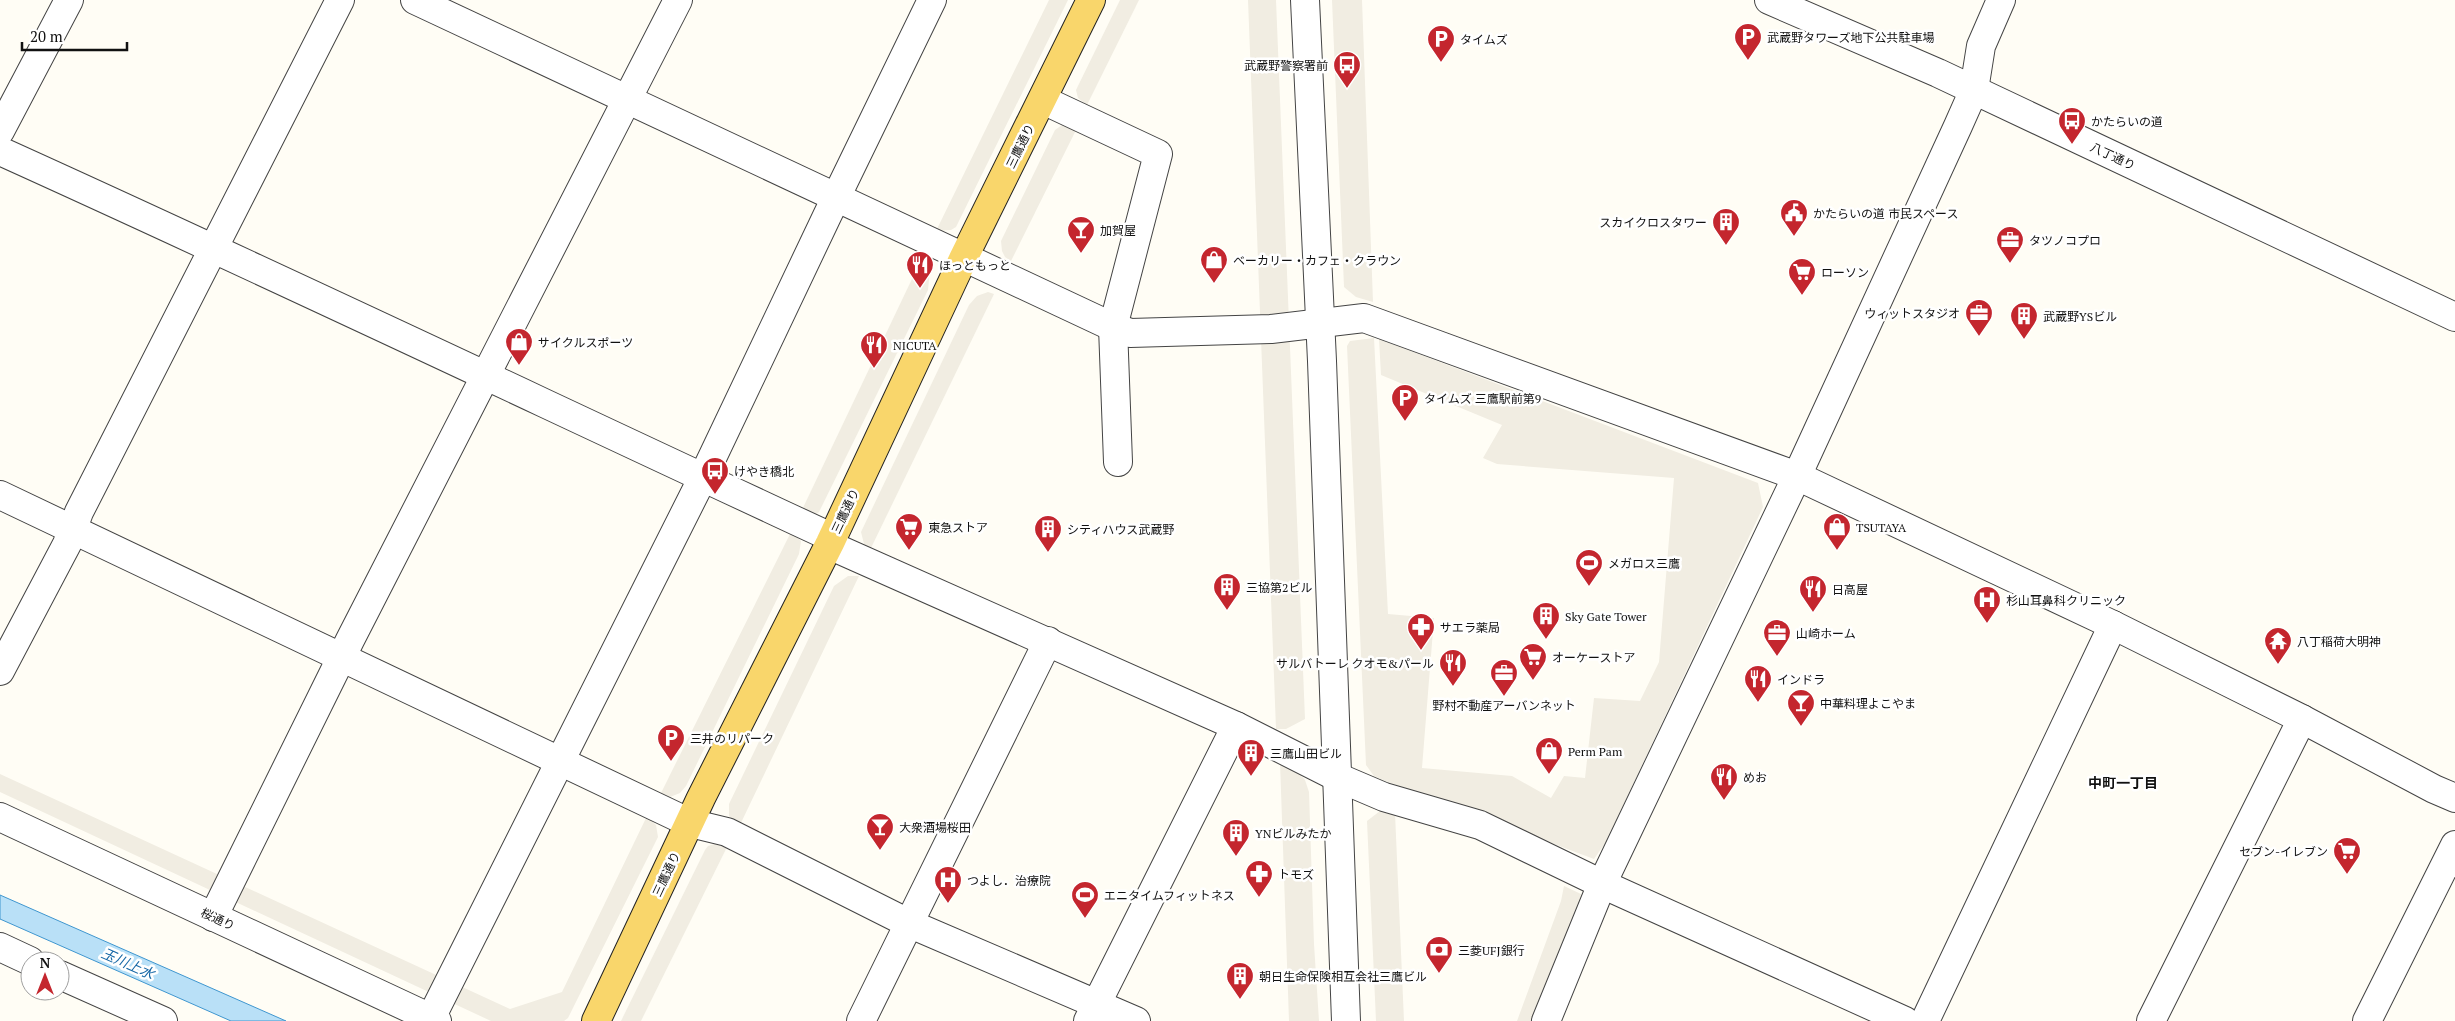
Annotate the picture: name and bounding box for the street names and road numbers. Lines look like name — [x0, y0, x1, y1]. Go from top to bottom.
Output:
street label: 三鷹通り — [1003, 121, 1037, 171]
street label: 八丁通り — [2088, 139, 2138, 173]
street label: 三鷹通り — [828, 486, 862, 536]
street label: 三鷹通り — [649, 849, 683, 899]
street label: 桜通り — [199, 905, 237, 933]

